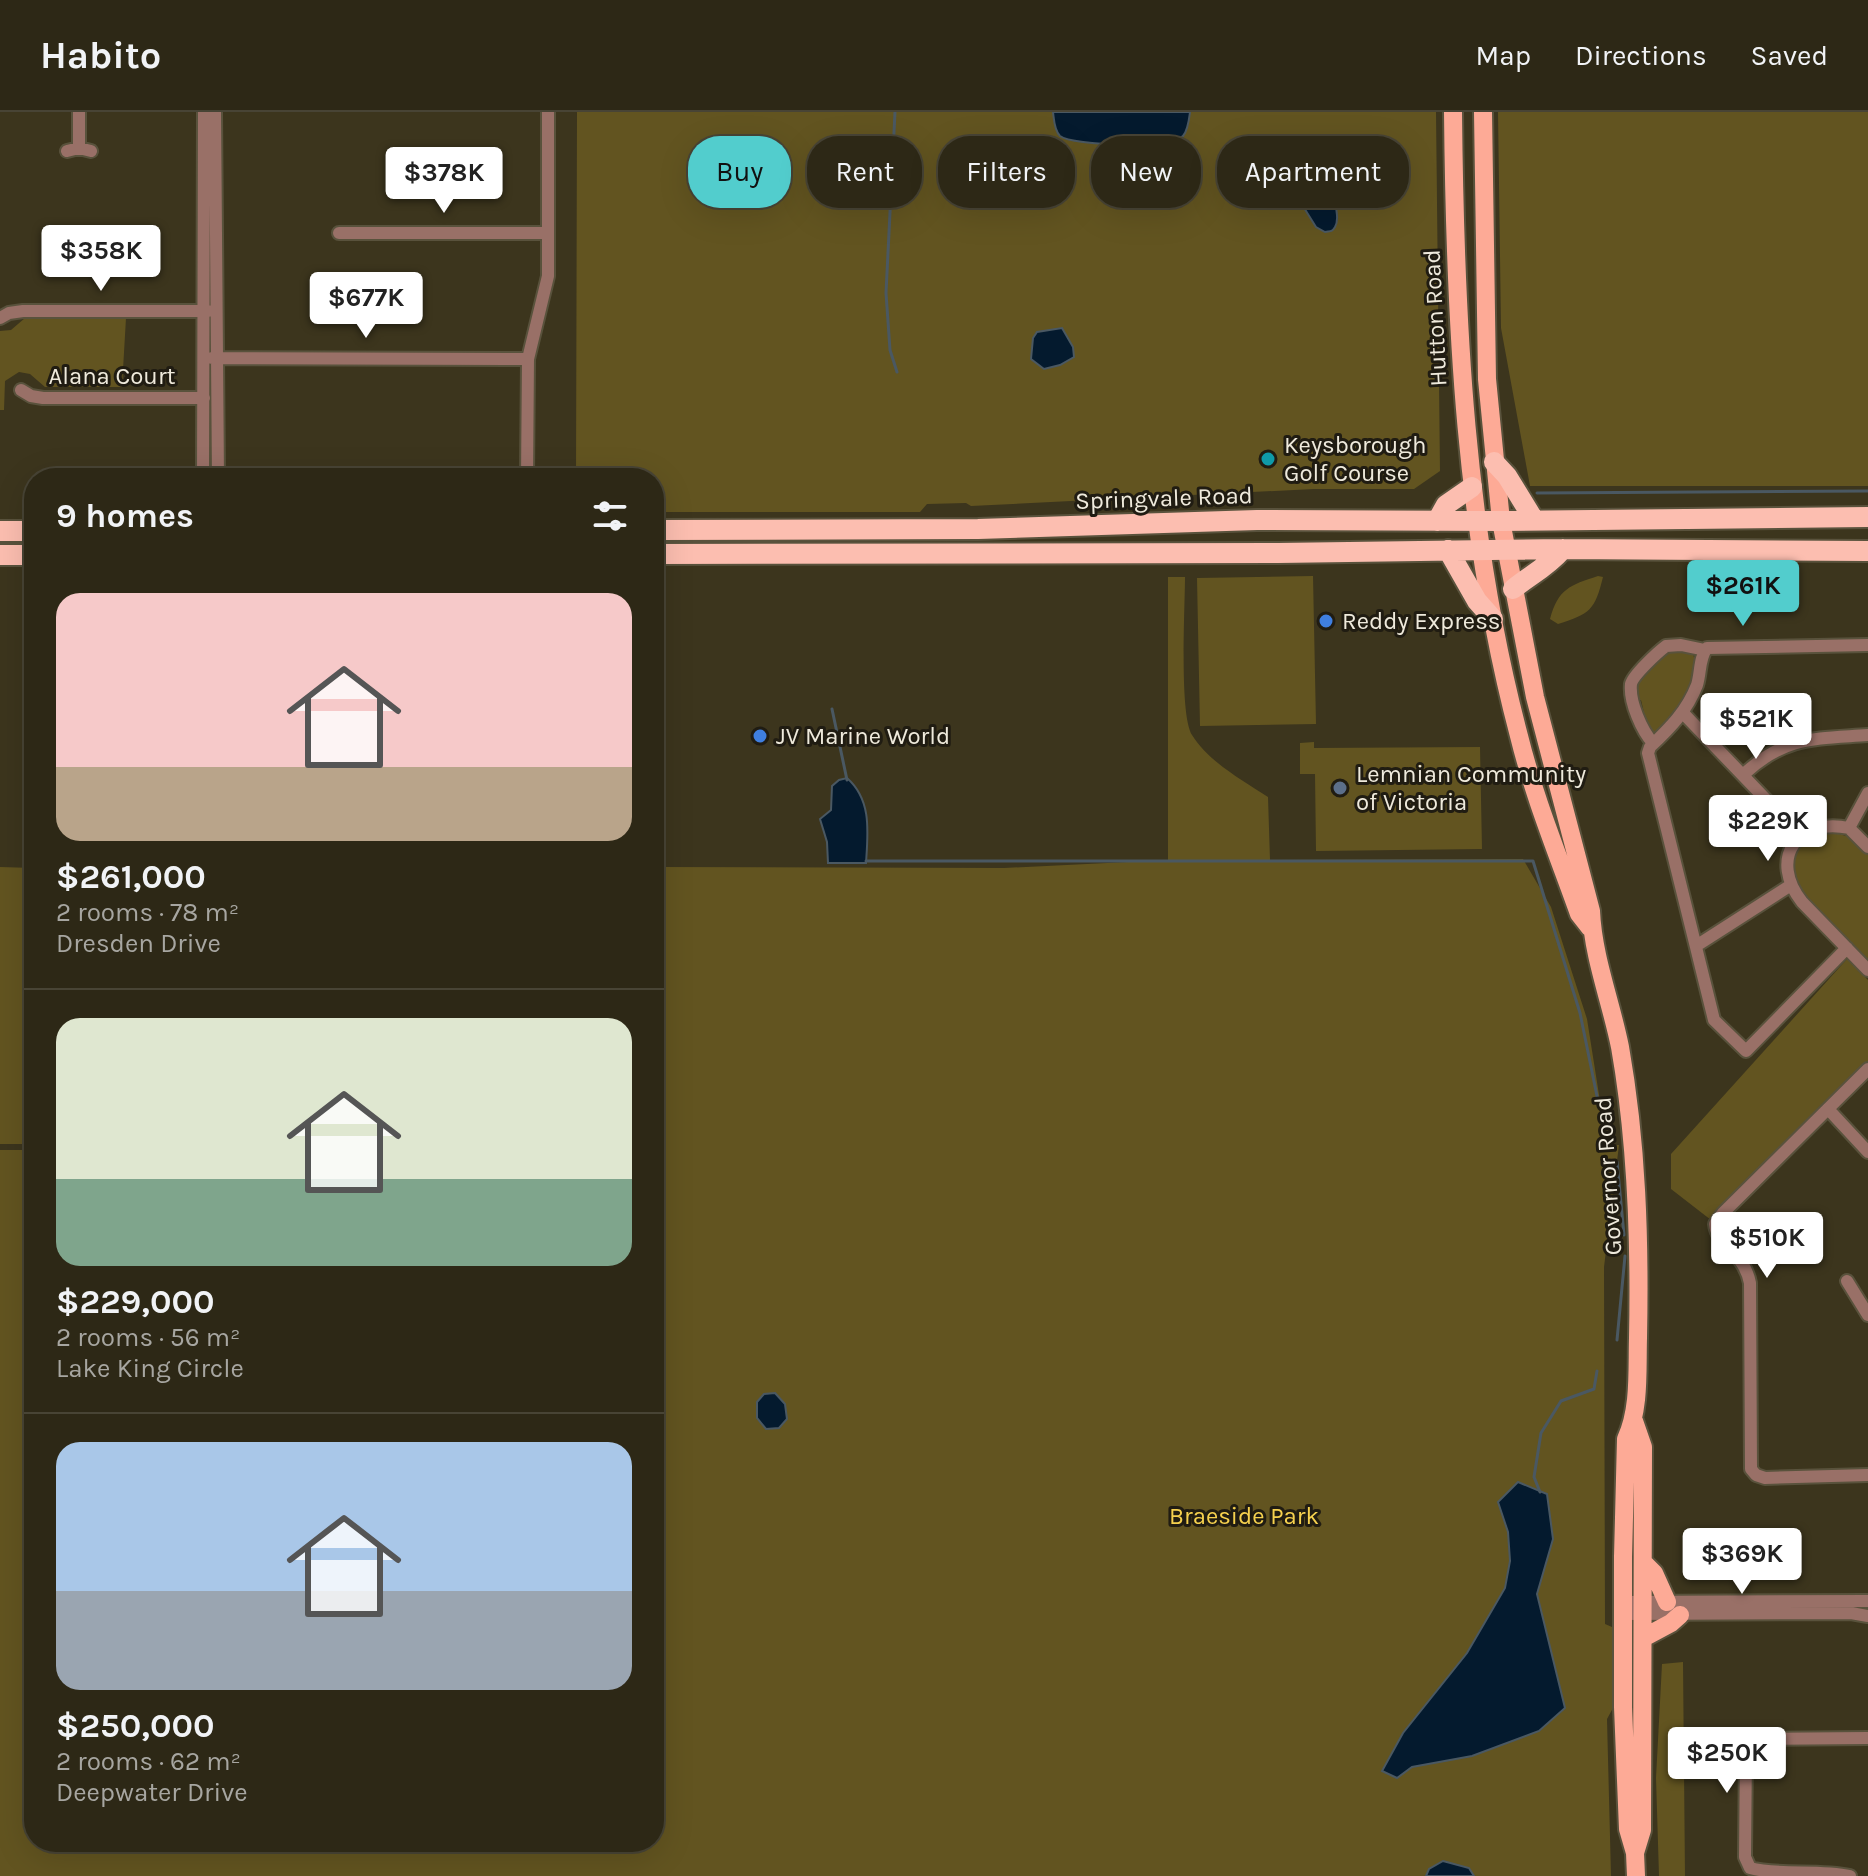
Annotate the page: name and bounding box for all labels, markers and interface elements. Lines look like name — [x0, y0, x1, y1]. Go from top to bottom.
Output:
text: Habito — [40, 33, 161, 78]
text: Map — [1476, 39, 1531, 72]
text: Directions — [1575, 39, 1707, 72]
text: Saved — [1751, 39, 1828, 72]
chip: Buy — [688, 136, 791, 208]
chip: Rent — [807, 136, 922, 208]
chip: Filters — [938, 136, 1075, 208]
chip: New — [1091, 136, 1201, 208]
chip: Apartment — [1217, 136, 1409, 208]
pin: $378K — [388, 147, 500, 215]
text: $378K — [404, 157, 484, 188]
pin: $358K — [45, 225, 157, 293]
text: $358K — [59, 235, 143, 266]
street label: Hutton Road — [1417, 249, 1453, 387]
pin: $677K — [310, 272, 422, 340]
text: $677K — [328, 282, 404, 313]
street label: Alana Court — [48, 362, 176, 390]
place label: Keysborough Golf Course — [1284, 431, 1426, 487]
marker: Keysborough Golf Course — [1259, 450, 1277, 468]
street label: Springvale Road — [1075, 481, 1253, 515]
icon: filters — [588, 494, 632, 538]
text: 9 homes — [56, 496, 194, 536]
pin: $261K — [1687, 560, 1799, 628]
text: $261K — [1705, 570, 1781, 601]
place label: Reddy Express — [1342, 607, 1500, 635]
marker: Reddy Express — [1317, 612, 1335, 630]
icon: home — [272, 645, 416, 789]
pin: $521K — [1700, 693, 1812, 761]
text: $521K — [1718, 703, 1794, 734]
place label: JV Marine World — [776, 722, 950, 750]
marker: JV Marine World — [751, 727, 769, 745]
place label: Lemnian Community of Victoria — [1356, 760, 1586, 816]
marker: Lemnian Community of Victoria — [1331, 779, 1349, 797]
pin: $229K — [1712, 795, 1824, 863]
text: $229K — [1727, 805, 1809, 836]
text: $261,000 — [56, 857, 206, 897]
text: 2 rooms · 78 m² — [56, 897, 239, 928]
text: Dresden Drive — [56, 928, 221, 959]
icon: home — [272, 1070, 416, 1214]
street label: Governor Road — [1588, 1096, 1628, 1256]
pin: $510K — [1711, 1212, 1823, 1280]
text: $510K — [1729, 1222, 1805, 1253]
text: $229,000 — [56, 1282, 214, 1322]
text: 2 rooms · 56 m² — [56, 1322, 241, 1353]
text: Lake King Circle — [56, 1353, 244, 1384]
icon: home — [272, 1494, 416, 1638]
park label: Braeside Park — [1169, 1502, 1319, 1530]
pin: $369K — [1686, 1528, 1798, 1596]
text: $369K — [1701, 1538, 1783, 1569]
text: $250,000 — [56, 1706, 214, 1746]
pin: $250K — [1671, 1727, 1783, 1795]
text: $250K — [1686, 1737, 1768, 1768]
text: 2 rooms · 62 m² — [56, 1746, 241, 1777]
text: Deepwater Drive — [56, 1777, 248, 1808]

